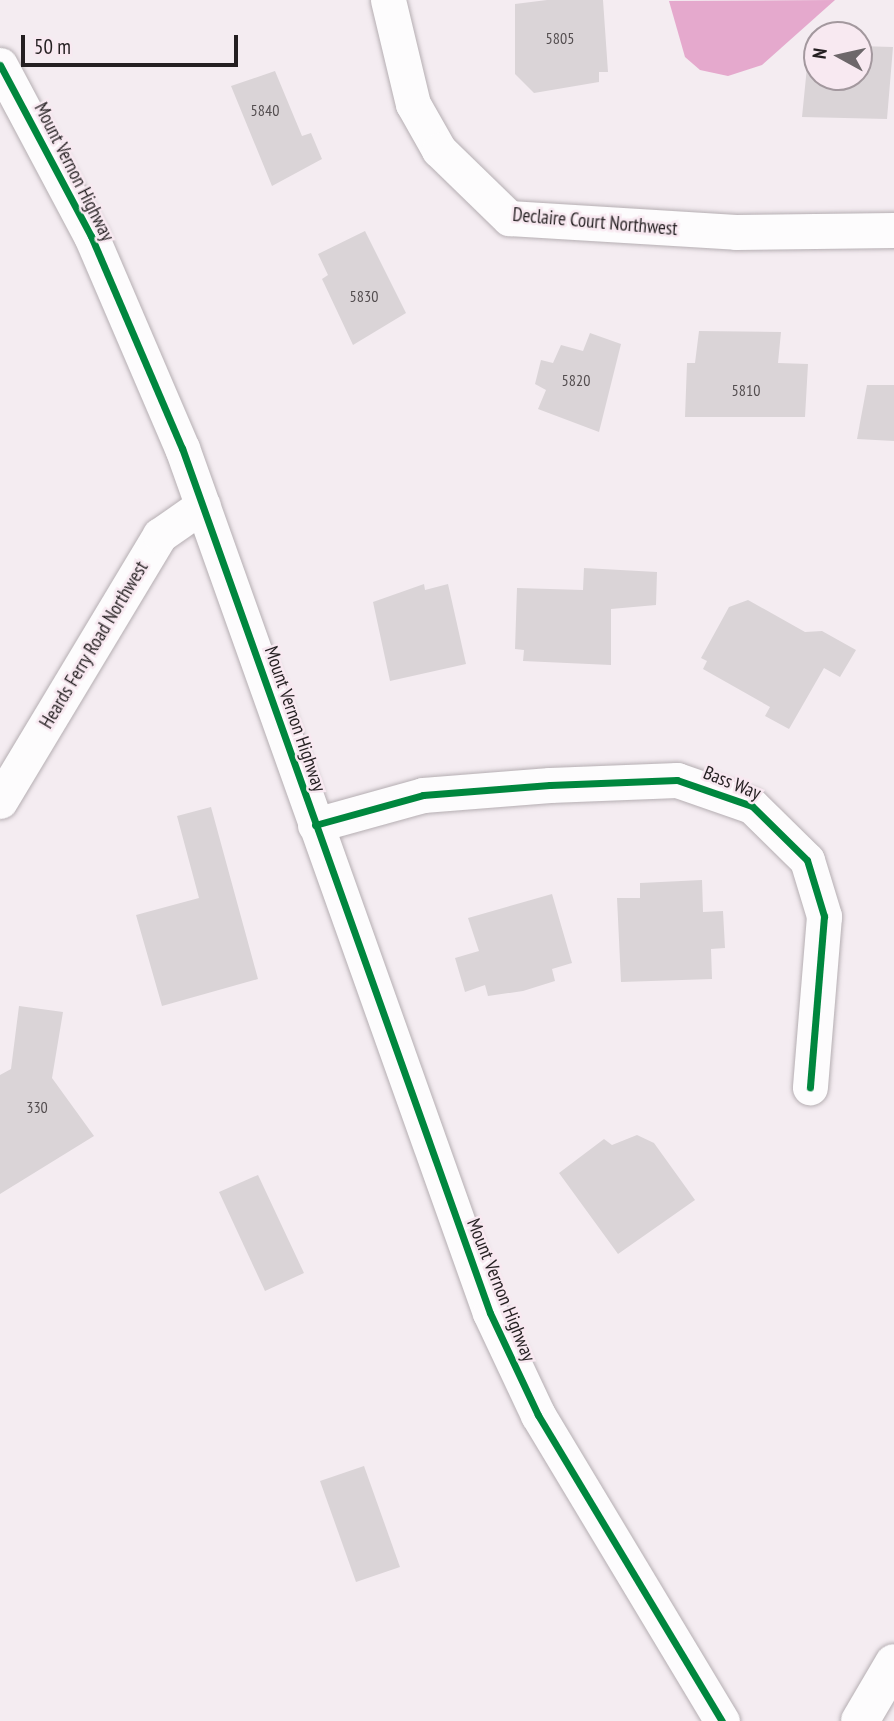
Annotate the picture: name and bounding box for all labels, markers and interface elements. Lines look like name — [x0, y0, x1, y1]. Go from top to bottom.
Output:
scale bar — [24, 21, 242, 65]
north arrow — [803, 21, 873, 91]
house number: 5805 — [546, 28, 574, 48]
text: 50 m — [34, 33, 71, 60]
text: N — [807, 47, 832, 60]
street label: Mount Vernon Highway — [29, 99, 119, 245]
house number: 5840 — [251, 100, 279, 120]
street label: Declaire Court Northwest — [512, 203, 678, 241]
house number: 5830 — [350, 286, 378, 306]
house number: 5820 — [562, 370, 590, 390]
house number: 5810 — [732, 380, 760, 400]
street label: Heards Ferry Road Northwest — [35, 557, 153, 733]
street label: Mount Vernon Highway — [259, 643, 331, 795]
street label: Bass Way — [700, 761, 764, 805]
house number: 330 — [26, 1097, 48, 1117]
street label: Mount Vernon Highway — [462, 1215, 540, 1365]

